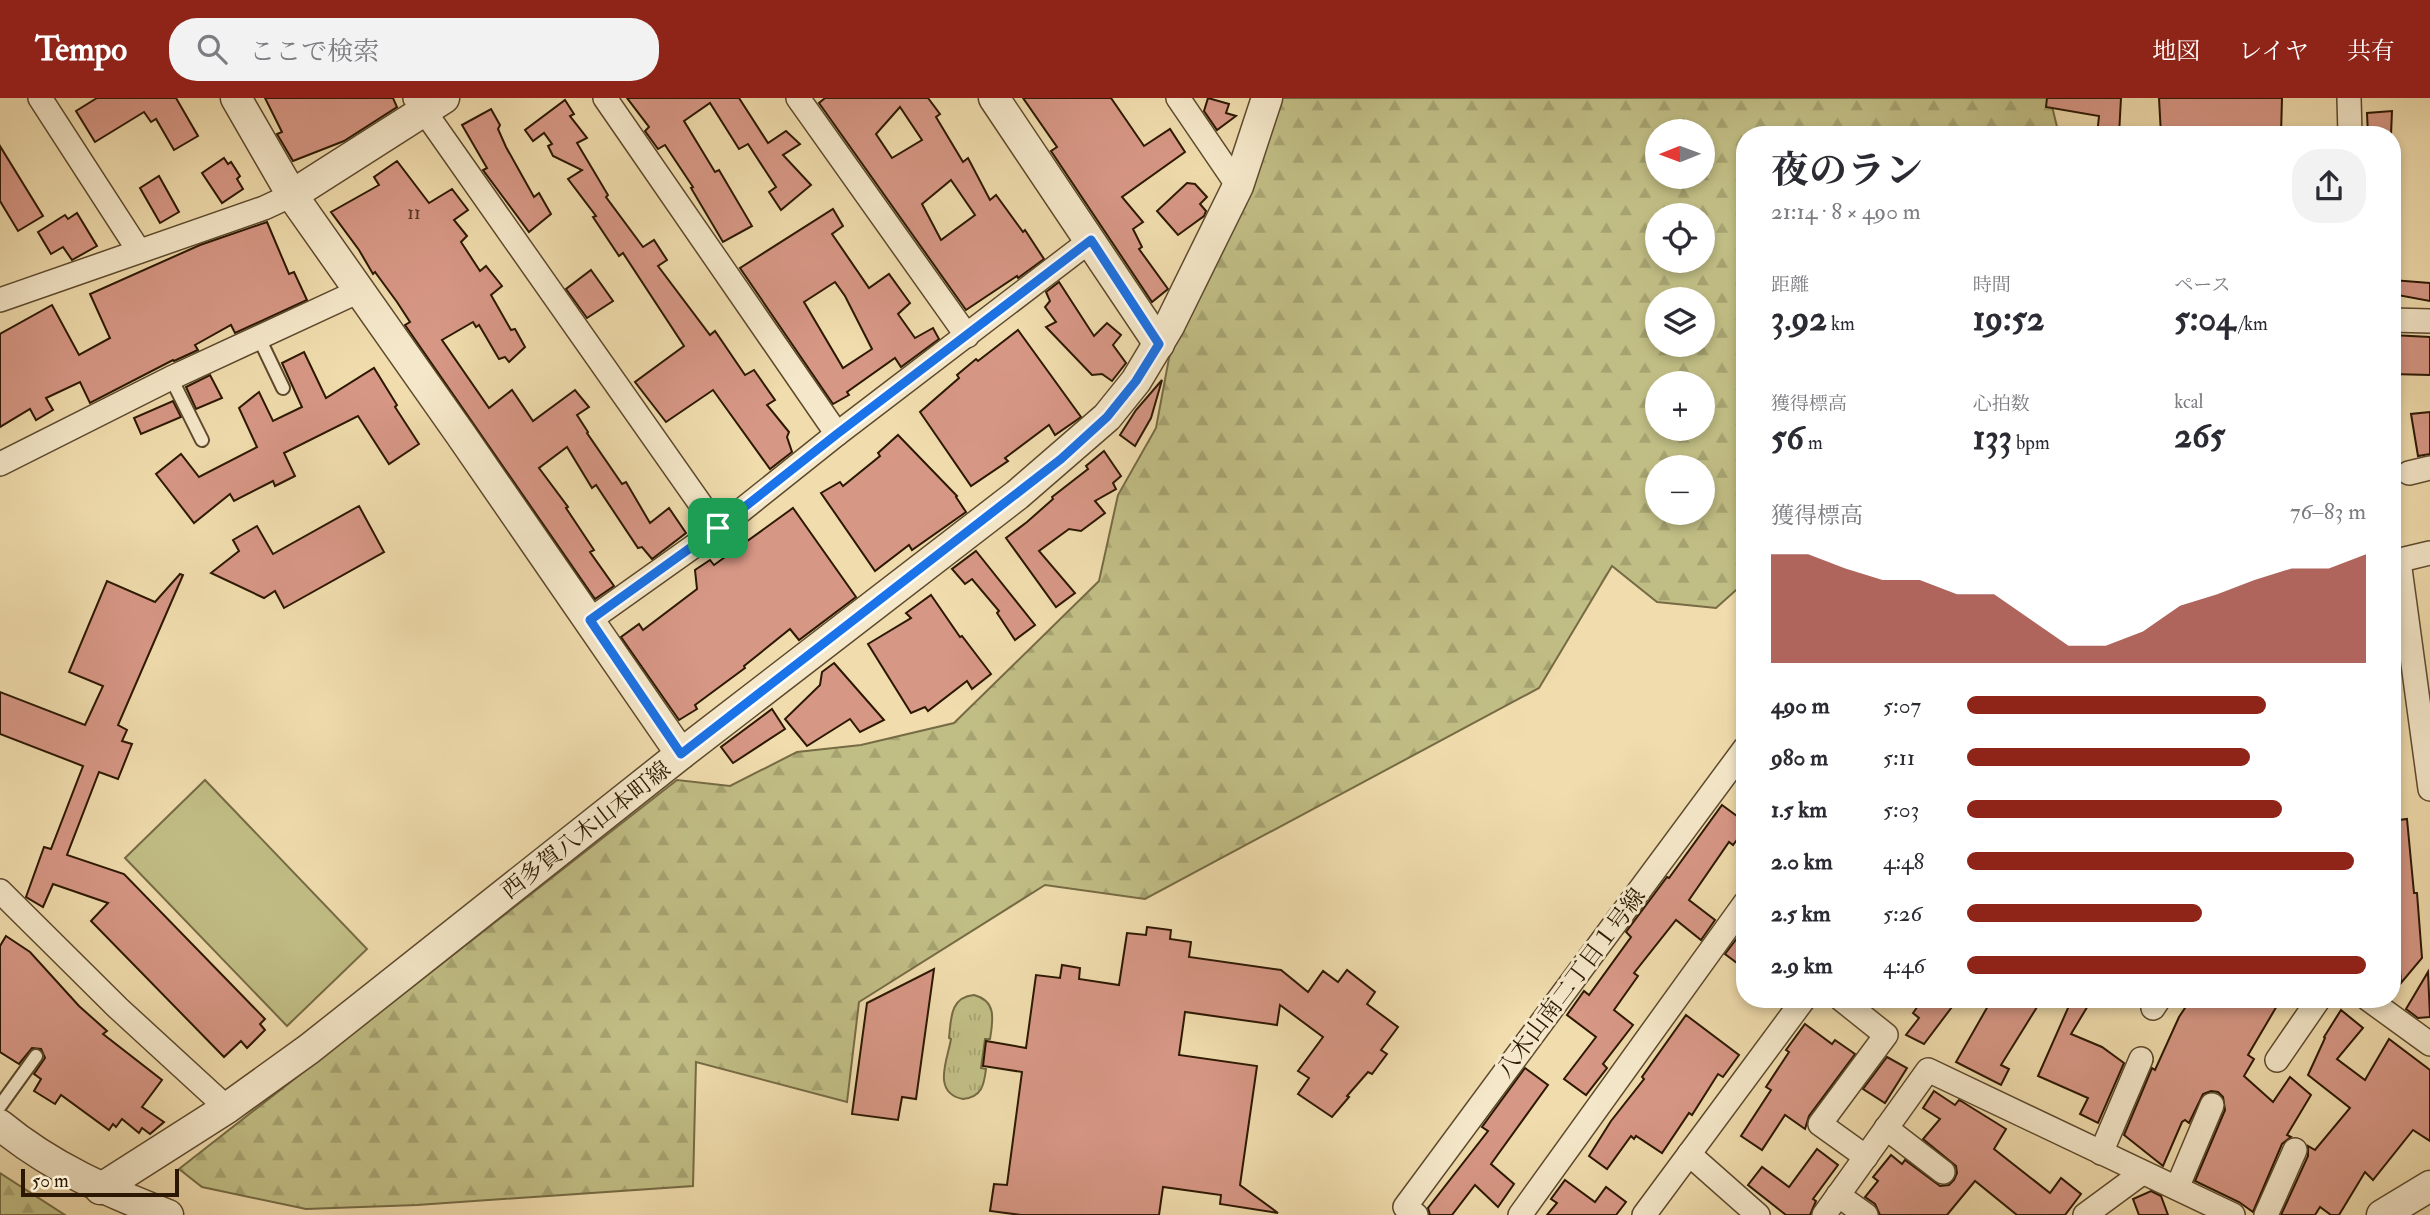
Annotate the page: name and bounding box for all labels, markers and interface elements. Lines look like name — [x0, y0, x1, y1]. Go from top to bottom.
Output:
search box — [169, 18, 659, 81]
text: Tempo — [35, 29, 127, 70]
icon: search — [193, 30, 231, 68]
text: ここで検索 — [249, 36, 379, 68]
text: 地図 — [2152, 36, 2200, 67]
text: レイヤ — [2238, 36, 2309, 67]
text: 共有 — [2347, 36, 2395, 67]
north arrow — [1645, 119, 1715, 189]
map controls — [1645, 119, 1715, 525]
text: 夜のラン — [1771, 147, 1923, 195]
button: share — [2292, 149, 2366, 223]
text: 21:14 · 8 × 490 m — [1771, 197, 1921, 226]
house number: 11 — [407, 201, 421, 225]
button: locate — [1645, 203, 1715, 273]
text: 距離 — [1771, 273, 1809, 297]
text: 時間 — [1973, 273, 2011, 297]
text: ペース — [2174, 273, 2230, 297]
button: layers — [1645, 287, 1715, 357]
text: 3.92 — [1771, 297, 1827, 341]
text: 19:52 — [1973, 297, 2045, 341]
text: 5:04 — [2174, 297, 2235, 341]
text: km — [1827, 312, 1855, 336]
text: /km — [2235, 312, 2268, 336]
button: + — [1645, 371, 1715, 441]
text: kcal — [2174, 390, 2203, 414]
text: 獲得標高 — [1771, 392, 1847, 416]
text: 心拍数 — [1973, 392, 2030, 416]
text: 265 — [2174, 414, 2225, 458]
text: 56 — [1771, 416, 1804, 460]
text: 133 — [1973, 416, 2012, 460]
text: m — [1804, 431, 1823, 455]
text: bpm — [2012, 431, 2050, 455]
button: − — [1645, 455, 1715, 525]
text: 76–83 m — [2290, 497, 2366, 526]
pin — [688, 498, 748, 558]
text: 獲得標高 — [1771, 501, 1863, 530]
icon: arrive — [699, 509, 737, 547]
text: 490 m — [1771, 691, 1830, 720]
text: 5:07 — [1883, 691, 1921, 720]
text: 980 m — [1771, 743, 1828, 772]
text: 5:11 — [1883, 743, 1915, 772]
street label: 西多賀八木山本町線 — [496, 755, 676, 905]
text: 1.5 km — [1771, 795, 1827, 824]
text: 5:03 — [1883, 795, 1919, 824]
text: 2.0 km — [1771, 847, 1833, 876]
text: 4:48 — [1883, 847, 1924, 876]
street label: 八木山南二丁目１号線 — [1490, 882, 1652, 1084]
text: 2.5 km — [1771, 899, 1831, 928]
text: 5:26 — [1883, 899, 1922, 928]
text: 2.9 km — [1771, 951, 1833, 980]
text: 4:46 — [1883, 951, 1925, 980]
scale bar — [21, 1166, 178, 1198]
text: 50 m — [32, 1169, 69, 1193]

